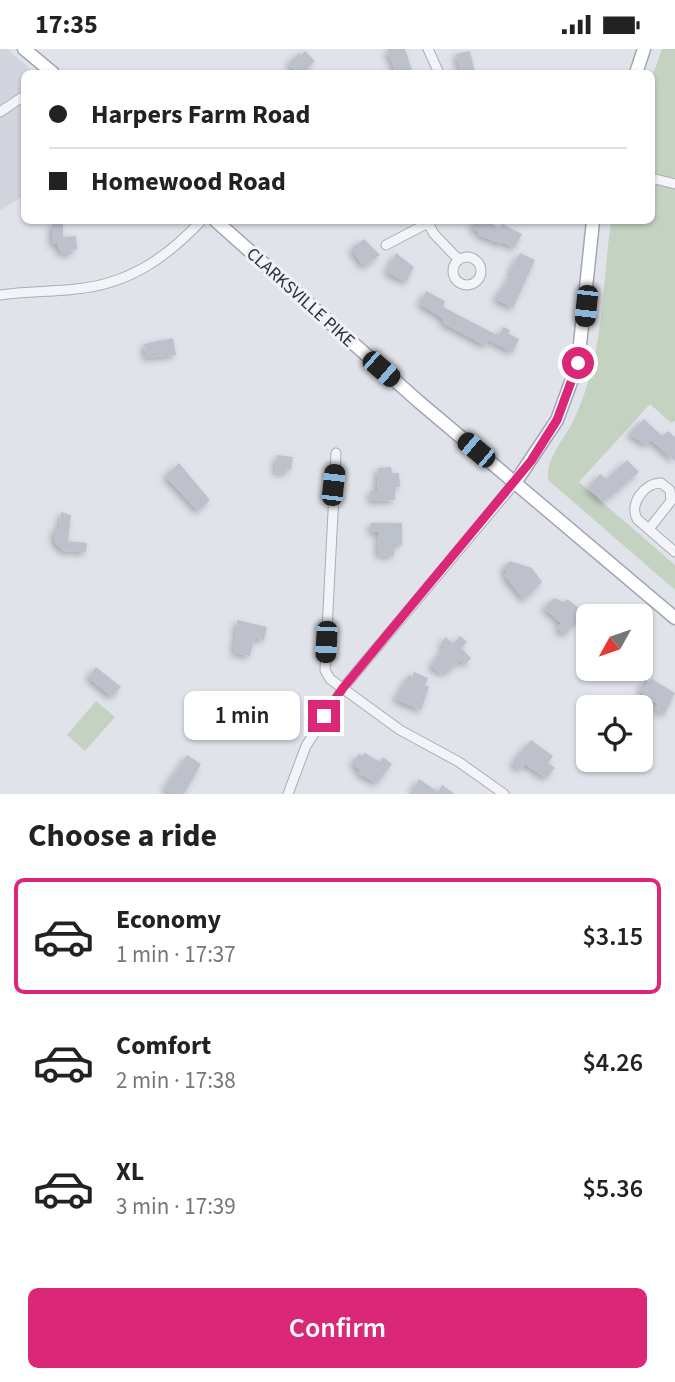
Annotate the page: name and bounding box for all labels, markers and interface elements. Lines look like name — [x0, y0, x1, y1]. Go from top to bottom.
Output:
text: 17:35 — [35, 6, 98, 43]
text: Harpers Farm Road — [91, 96, 310, 133]
text: Homewood Road — [91, 163, 286, 200]
street label: CLARKSVILLE PIKE — [241, 242, 360, 353]
car — [574, 284, 599, 328]
car — [359, 347, 404, 391]
route start — [562, 347, 594, 379]
car — [454, 428, 499, 472]
car — [321, 463, 346, 507]
north arrow — [576, 604, 653, 681]
map controls — [576, 604, 653, 772]
car — [315, 620, 338, 664]
callout: 1 min — [184, 691, 300, 741]
button: locate — [576, 695, 653, 772]
text: 1 min — [215, 699, 269, 732]
route end — [308, 700, 340, 732]
text: Choose a ride — [28, 813, 217, 859]
text: Economy — [116, 901, 221, 938]
icon: car — [32, 905, 95, 968]
text: $3.15 — [582, 918, 643, 955]
text: 1 min · 17:37 — [116, 938, 236, 971]
text: Comfort — [116, 1027, 211, 1064]
icon: car — [32, 1031, 95, 1094]
text: $4.26 — [582, 1044, 643, 1081]
text: 2 min · 17:38 — [116, 1064, 236, 1097]
text: XL — [116, 1153, 144, 1190]
icon: car — [32, 1157, 95, 1220]
text: $5.36 — [582, 1170, 643, 1207]
text: 3 min · 17:39 — [116, 1190, 236, 1223]
button: Confirm — [28, 1288, 647, 1368]

